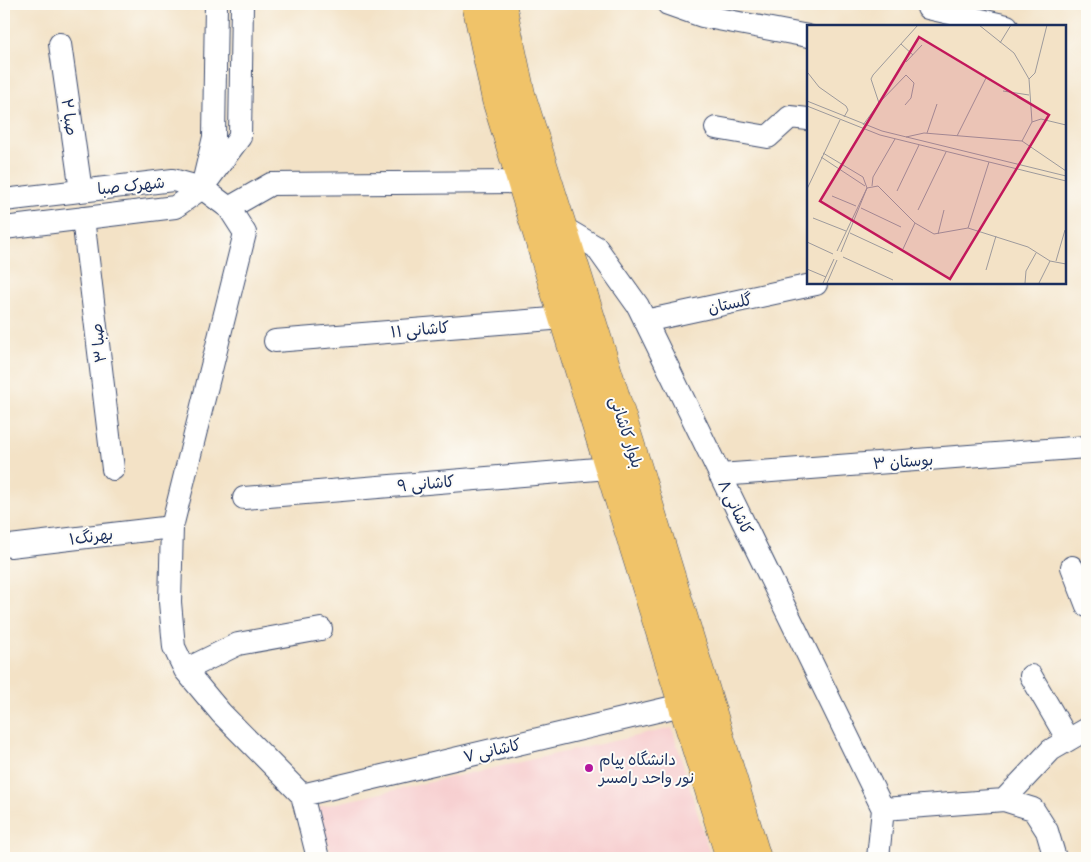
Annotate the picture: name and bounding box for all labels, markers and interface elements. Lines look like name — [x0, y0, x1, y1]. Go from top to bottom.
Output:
inset map — [807, 25, 1066, 284]
street label: صبا ۲ — [57, 97, 83, 137]
street label: شهرک صبا — [96, 171, 166, 199]
street label: گلستان — [706, 288, 754, 318]
street label: کاشانی ۱۱ — [390, 315, 451, 343]
street label: صبا ۳ — [85, 322, 111, 364]
street label: بلوار کاشانی — [605, 393, 649, 471]
street label: بوستان ۳ — [872, 448, 934, 474]
street label: کاشانی ۹ — [396, 470, 456, 496]
street label: کاشانی ۸ — [713, 476, 759, 538]
street label: ۱بهرنگ — [68, 522, 114, 550]
street label: کاشانی ۷ — [461, 733, 523, 767]
place label: دانشگاه پیام نور واحد رامسر — [597, 748, 694, 788]
marker: دانشگاه پیام نور واحد رامسر — [583, 762, 595, 774]

